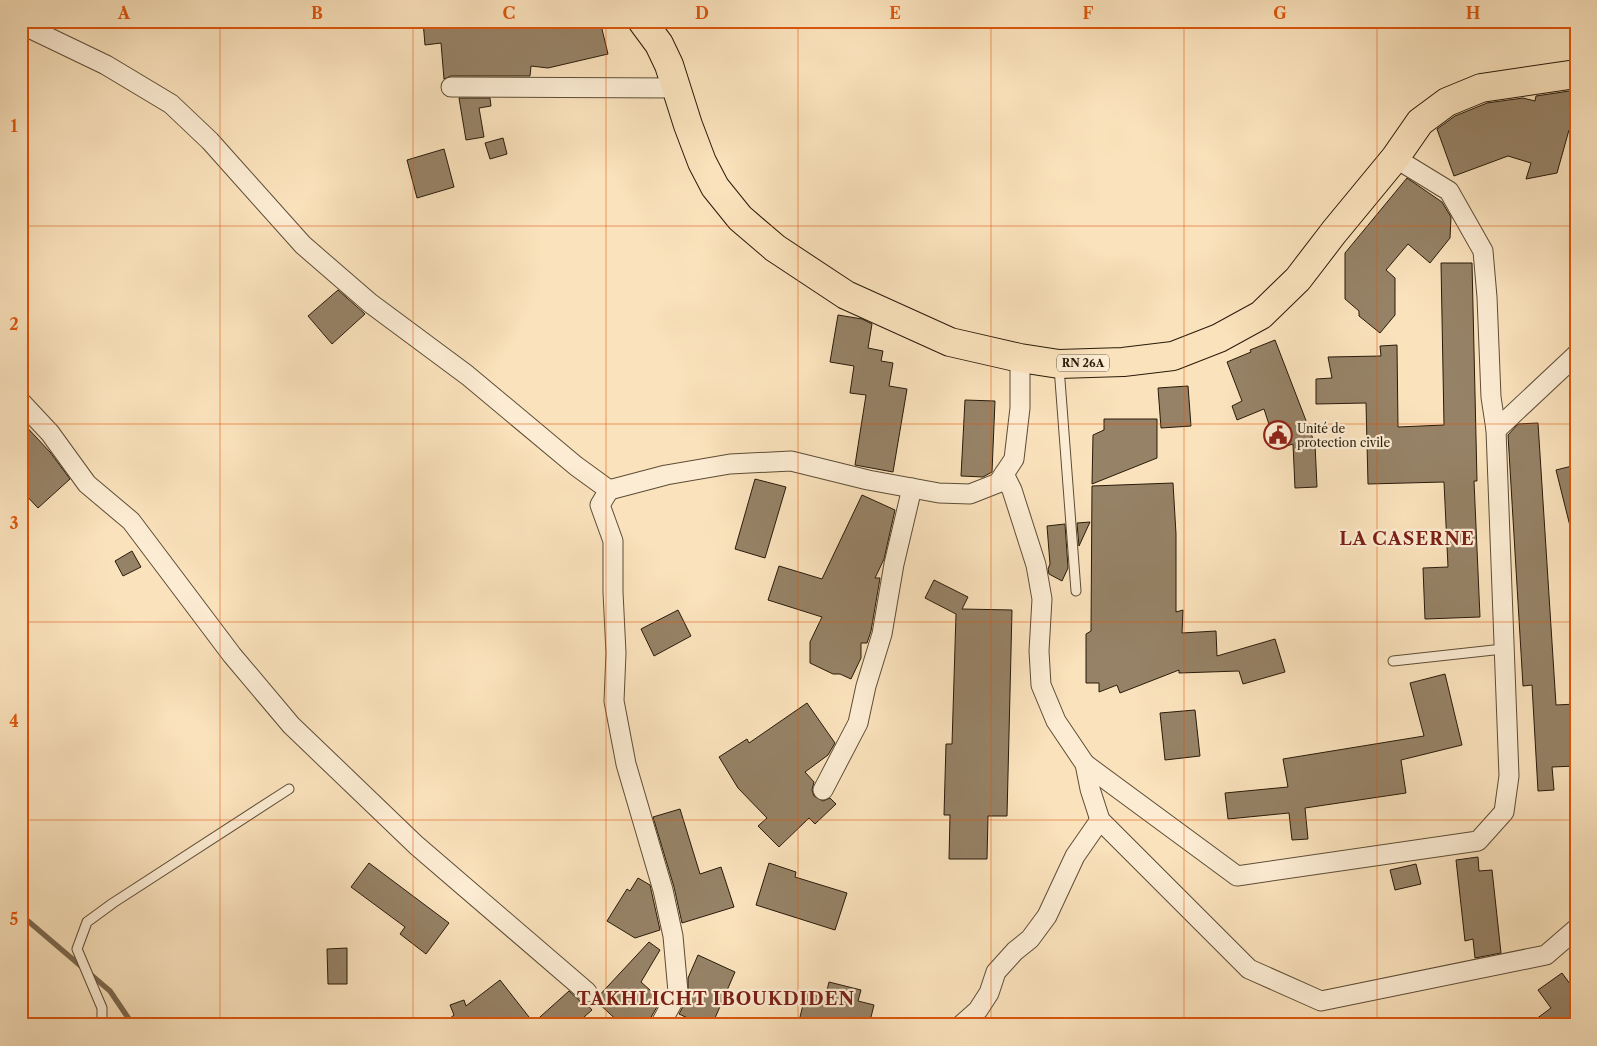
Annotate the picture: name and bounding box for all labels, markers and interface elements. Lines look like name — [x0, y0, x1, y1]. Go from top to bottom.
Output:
text: A — [117, 3, 131, 23]
text: B — [311, 3, 323, 23]
text: C — [503, 3, 515, 23]
text: D — [695, 3, 709, 23]
text: E — [889, 3, 901, 23]
text: F — [1083, 3, 1094, 23]
text: G — [1273, 3, 1287, 23]
text: H — [1466, 3, 1480, 23]
text: 1 — [10, 116, 18, 136]
text: 2 — [9, 314, 19, 334]
road number: RN 26A — [1057, 354, 1109, 372]
public building icon: Unité de protection civile — [1263, 420, 1293, 450]
place label: Unité de protection civile — [1297, 421, 1390, 450]
text: 3 — [9, 513, 19, 533]
district label: LA CASERNE — [1339, 528, 1475, 550]
text: 4 — [9, 711, 19, 731]
text: 5 — [10, 909, 19, 929]
district label: TAKHLICHT IBOUKDIDEN — [577, 988, 855, 1010]

